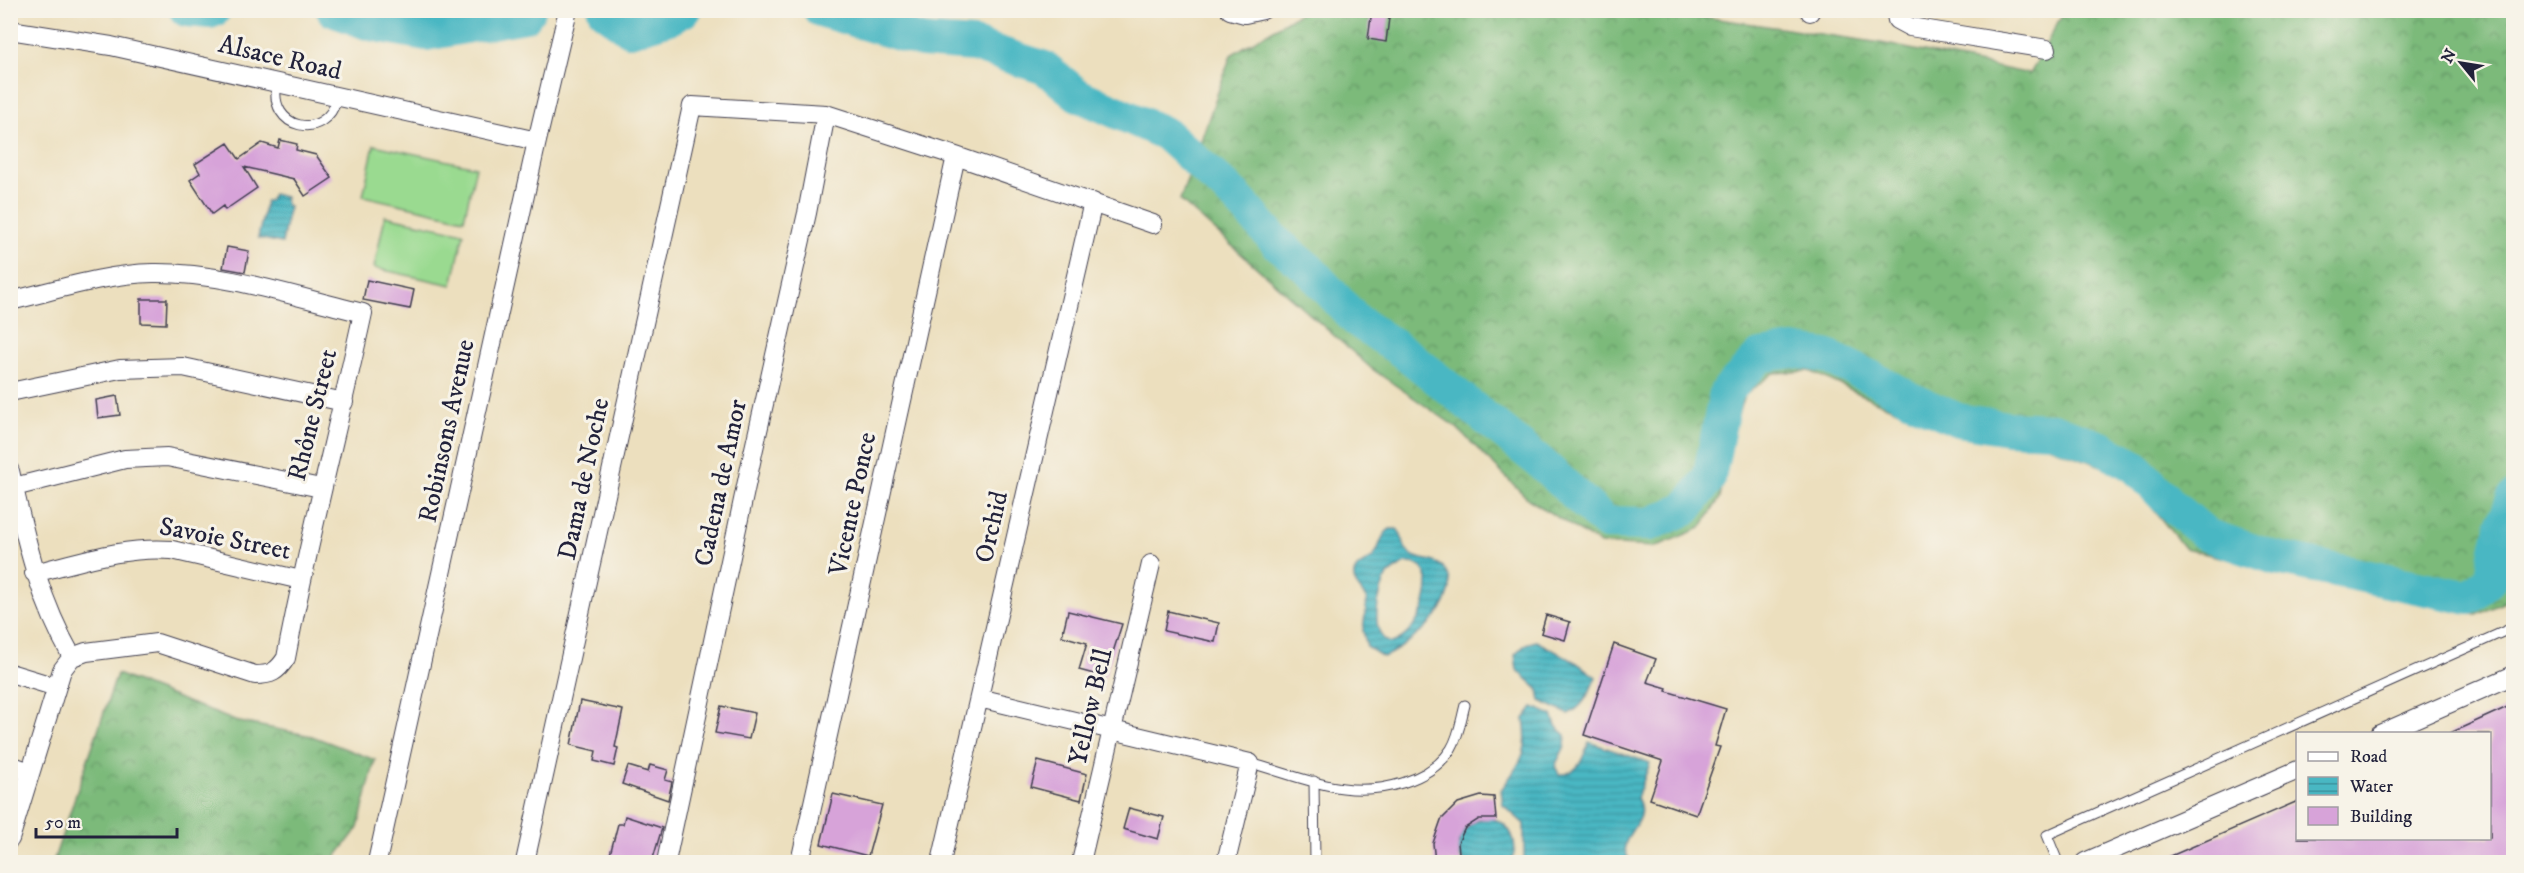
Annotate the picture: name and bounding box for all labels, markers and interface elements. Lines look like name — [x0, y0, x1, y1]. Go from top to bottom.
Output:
street label: Alsace Road — [215, 28, 345, 88]
north arrow — [2431, 33, 2491, 93]
text: N — [2437, 45, 2461, 67]
street label: Robinsons Avenue — [411, 336, 483, 526]
street label: Rhône Street — [281, 346, 345, 484]
street label: Dama de Noche — [551, 395, 617, 563]
street label: Cadena de Amor — [687, 396, 755, 569]
street label: Vicente Ponce — [821, 429, 884, 580]
street label: Orchid — [968, 488, 1016, 566]
street label: Savoie Street — [157, 510, 293, 568]
street label: Yellow Bell — [1062, 645, 1120, 769]
legend — [2296, 732, 2491, 840]
text: Road — [2350, 746, 2387, 768]
text: Water — [2349, 776, 2393, 798]
scale bar — [36, 801, 177, 839]
text: Building — [2350, 806, 2412, 828]
text: 50 m — [45, 812, 81, 834]

